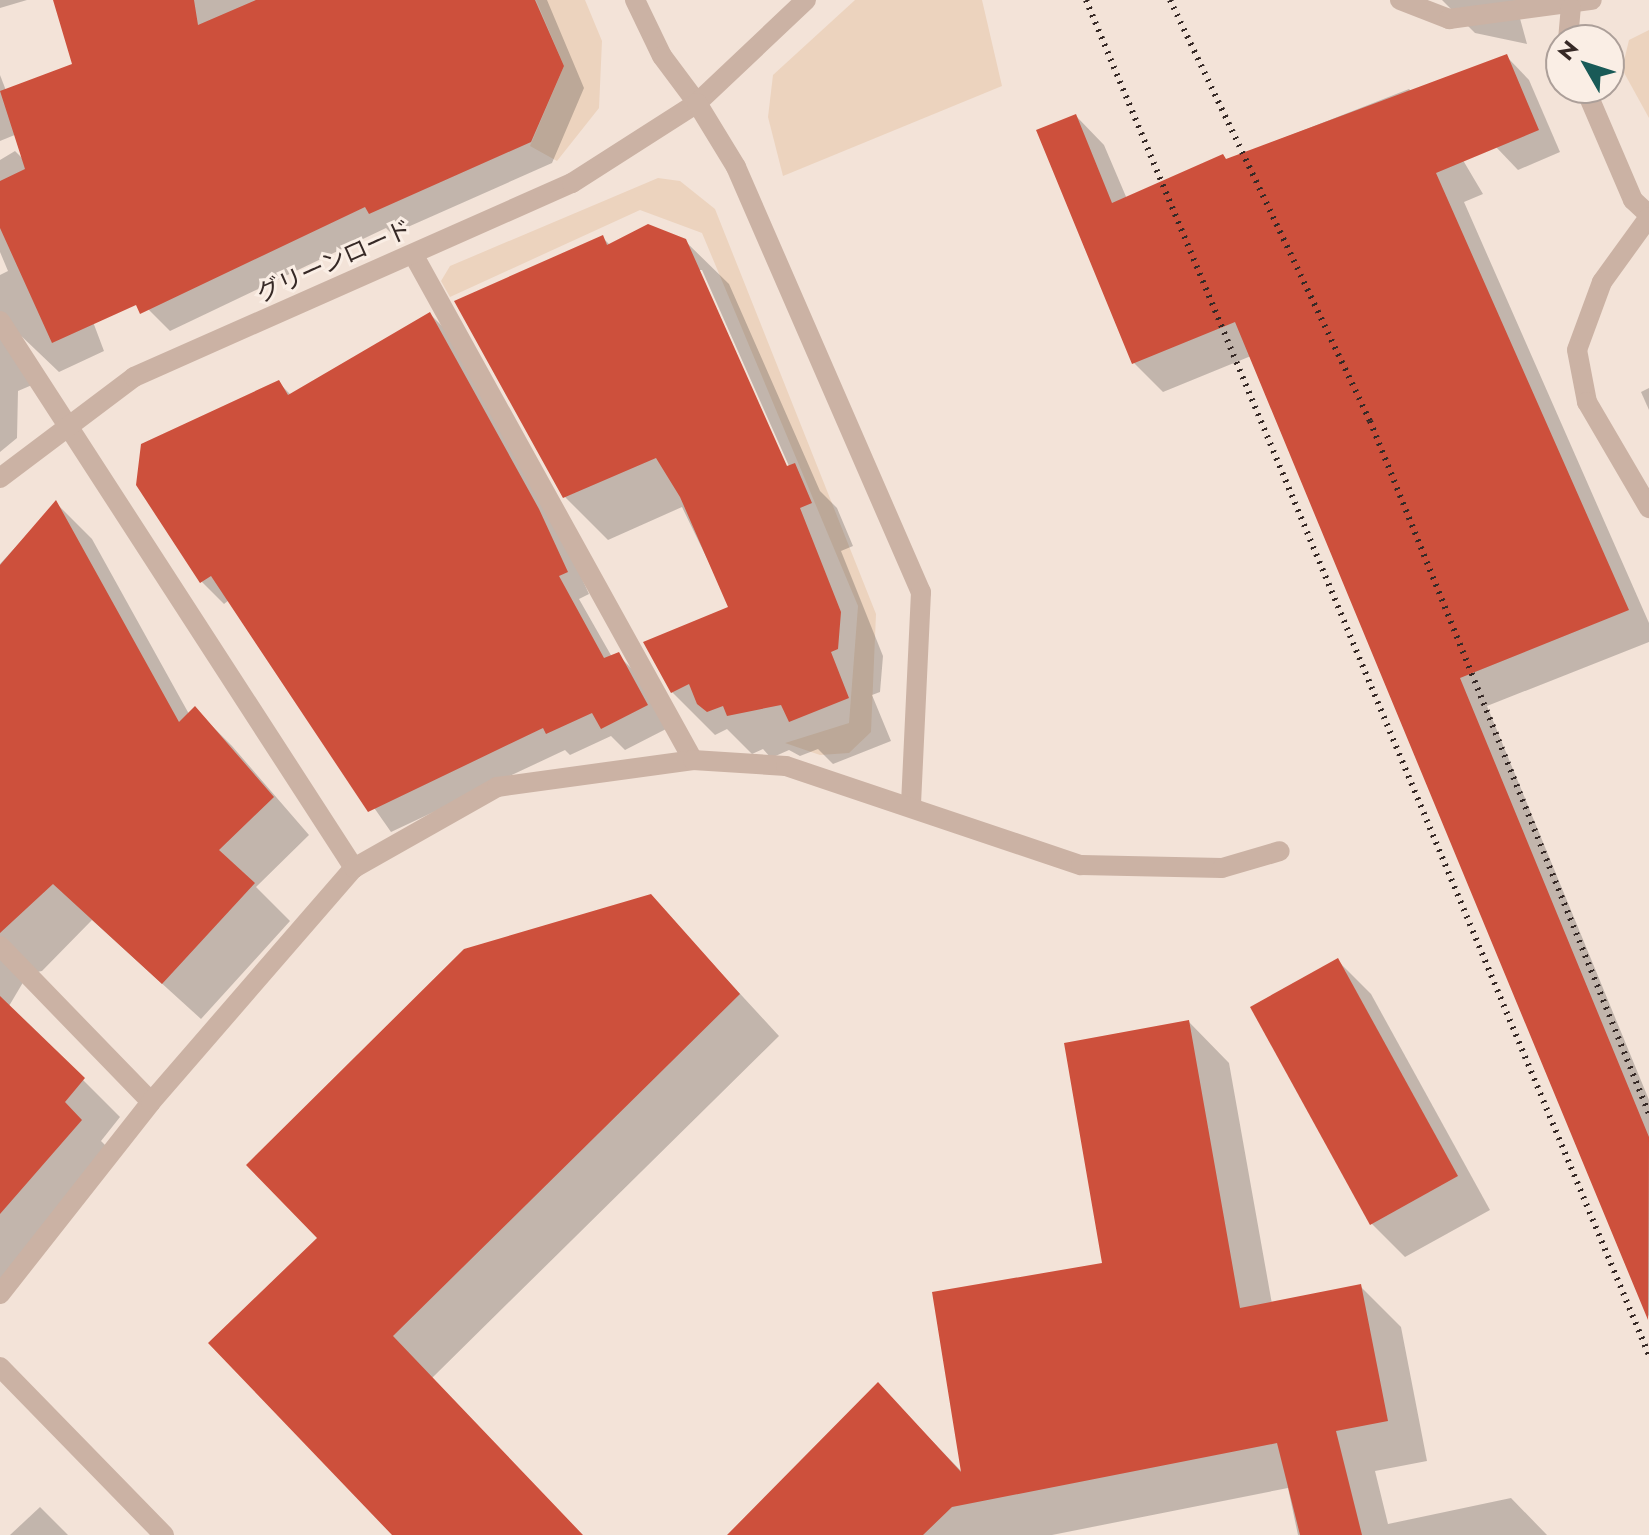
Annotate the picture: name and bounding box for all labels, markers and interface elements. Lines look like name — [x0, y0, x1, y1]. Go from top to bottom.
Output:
north arrow — [1545, 24, 1625, 104]
text: N — [1550, 33, 1586, 67]
street label: グリーンロード — [251, 214, 417, 308]

